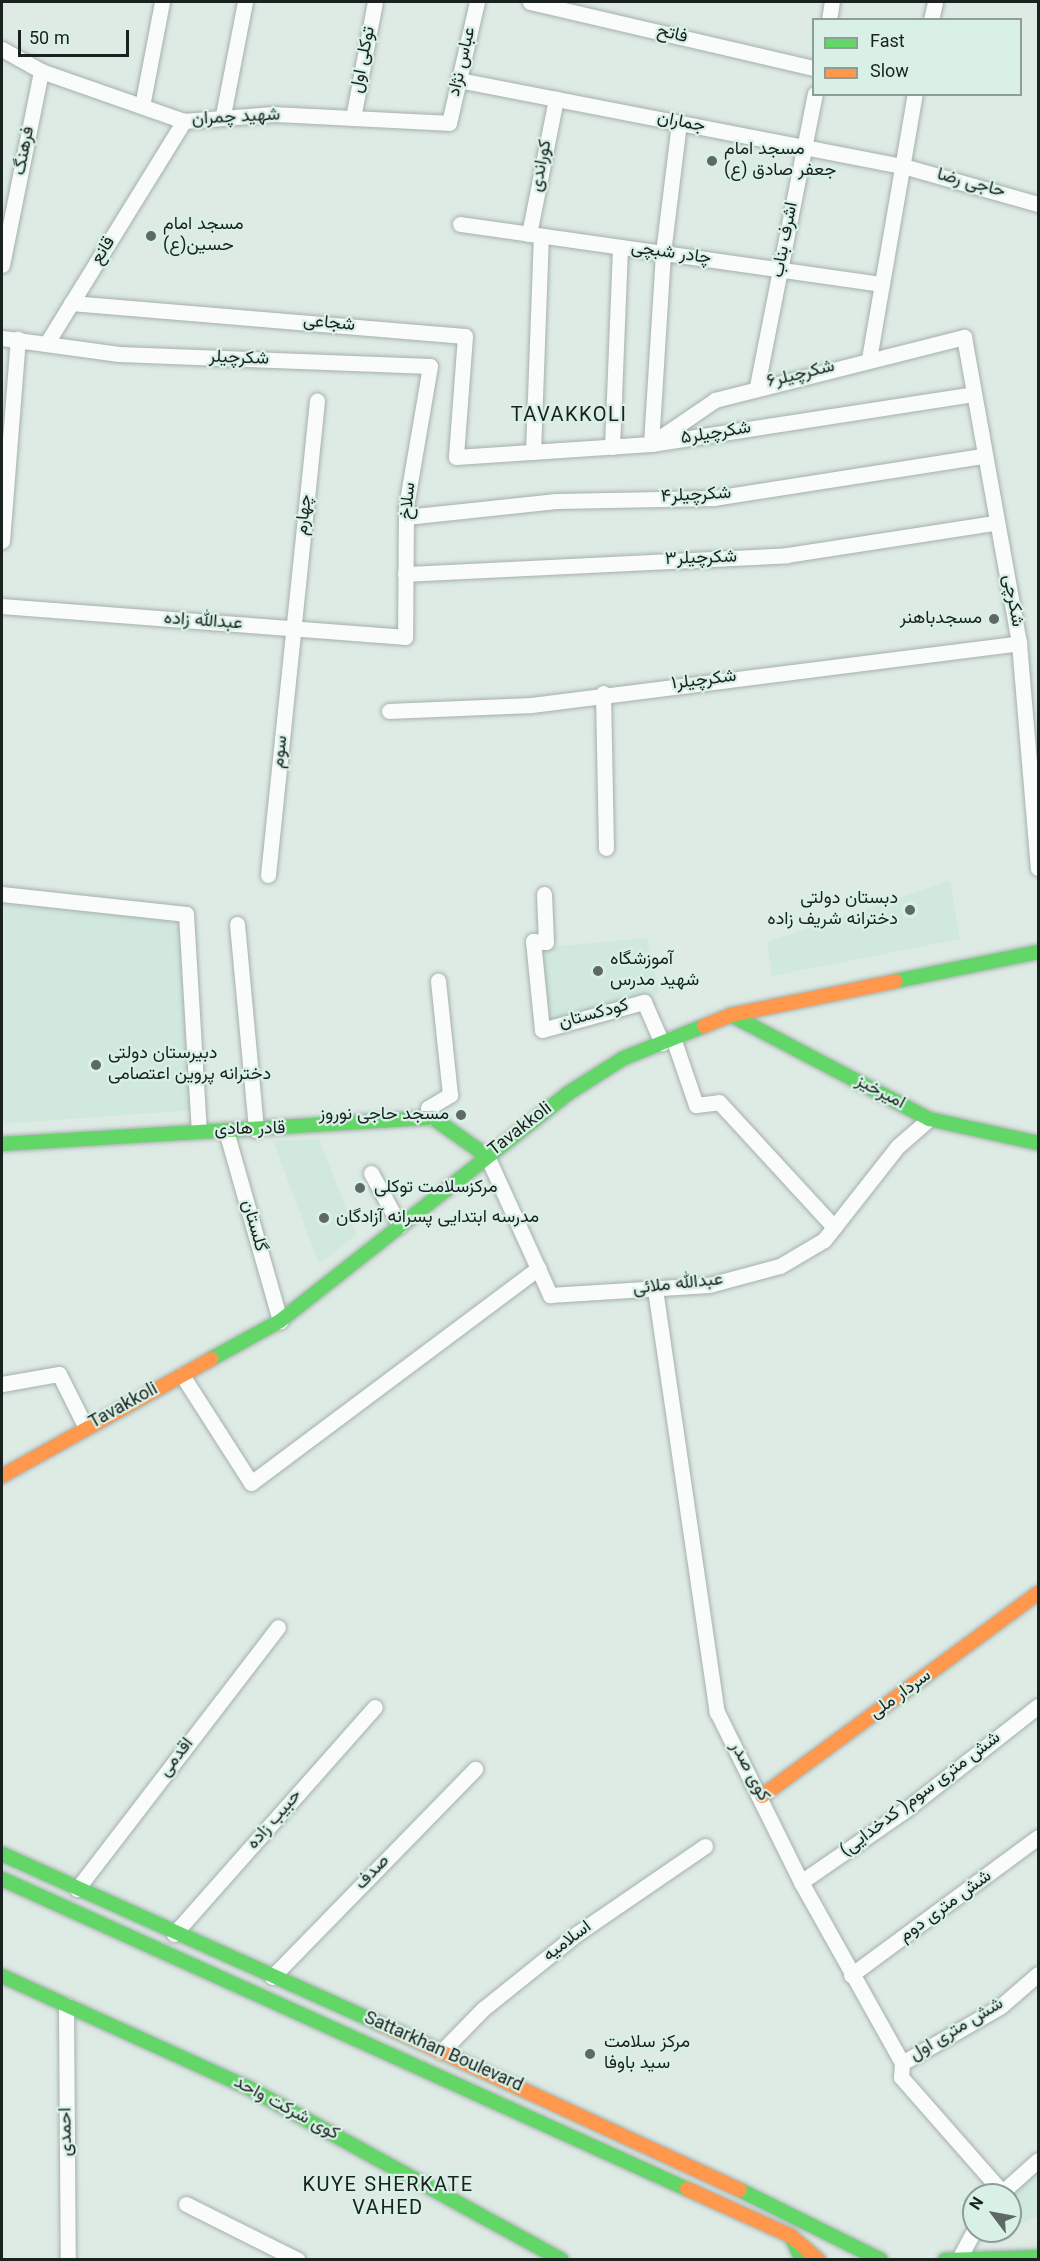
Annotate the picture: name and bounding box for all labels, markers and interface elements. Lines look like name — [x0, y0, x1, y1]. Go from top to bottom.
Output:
scale bar — [21, 18, 132, 56]
legend — [812, 18, 1022, 96]
street label: فاتح — [655, 21, 689, 49]
street label: توکلی اول — [347, 25, 381, 95]
street label: عباس نژاد — [445, 25, 481, 99]
text: 50 m — [29, 26, 70, 54]
text: Fast — [870, 29, 905, 57]
text: Slow — [870, 59, 909, 87]
street label: شهید چمران — [191, 105, 281, 131]
street label: جماران — [655, 108, 707, 138]
street label: فرهنگ — [10, 125, 40, 177]
street label: کوراندی — [526, 138, 558, 194]
place label: مسجد امام جعفر صادق (ع) — [724, 140, 836, 182]
marker: مسجد امام جعفر صادق (ع) — [705, 154, 719, 168]
street label: حاجی رضا — [934, 165, 1008, 203]
street label: اشرف بناب — [768, 200, 804, 280]
place label: مسجد امام حسین(ع) — [163, 215, 244, 258]
marker: مسجد امام حسین(ع) — [144, 229, 158, 243]
street label: قانع — [87, 233, 121, 269]
street label: چادر شبچی — [630, 238, 712, 270]
street label: شجاعی — [302, 311, 356, 337]
street label: شکرچیلر — [209, 347, 269, 371]
street label: شکرچیلر۶ — [765, 356, 837, 394]
district label: TAVAKKOLI — [511, 404, 627, 428]
street label: شکرچیلر۵ — [679, 418, 753, 450]
street label: سلاخ — [396, 481, 422, 521]
street label: شکرچیلر۴ — [660, 483, 732, 509]
street label: چهارم — [292, 493, 318, 537]
street label: شکرچیلر۳ — [665, 547, 737, 571]
street label: شکرچی — [997, 573, 1027, 629]
street label: عبدالله زاده — [163, 608, 243, 636]
place label: مسجدباهنر — [900, 608, 982, 630]
marker: مسجدباهنر — [987, 612, 1001, 626]
street label: شکرچیلر۱ — [670, 666, 738, 696]
street label: سوم — [269, 735, 293, 769]
place label: دبستان دولتی دخترانه شریف زاده — [767, 889, 898, 932]
marker: دبستان دولتی دخترانه شریف زاده — [903, 903, 917, 917]
place label: آموزشگاه شهید مدرس — [610, 950, 699, 992]
marker: آموزشگاه شهید مدرس — [591, 964, 605, 978]
street label: کودکستان — [557, 995, 631, 1035]
place label: دبیرستان دولتی دخترانه پروین اعتصامی — [108, 1044, 271, 1086]
marker: دبیرستان دولتی دخترانه پروین اعتصامی — [89, 1058, 103, 1072]
street label: امیرخیز — [852, 1071, 908, 1115]
street label: Tavakkoli — [485, 1098, 557, 1162]
place label: مسجد حاجی نوروز — [319, 1104, 449, 1126]
marker: مسجد حاجی نوروز — [454, 1108, 468, 1122]
street label: قادر هادی — [214, 1119, 286, 1141]
place label: مرکزسلامت توکلی — [374, 1177, 498, 1199]
marker: مرکزسلامت توکلی — [351, 1179, 369, 1197]
street label: گلستان — [235, 1198, 271, 1254]
place label: مدرسه ابتدایی پسرانه آزادگان — [336, 1207, 539, 1229]
marker: مدرسه ابتدایی پسرانه آزادگان — [317, 1211, 331, 1225]
street label: عبدالله ملائی — [632, 1270, 724, 1300]
street label: Tavakkoli — [86, 1379, 162, 1435]
street label: سردار ملی — [866, 1666, 936, 1724]
street label: (کدخدایی )شش متری سوم — [837, 1728, 1005, 1862]
street label: اقدمی — [155, 1734, 199, 1782]
street label: کوی صدر — [724, 1739, 774, 1805]
street label: حبیب زاده — [243, 1786, 307, 1854]
street label: صدف — [351, 1851, 395, 1895]
street label: شش متری دوم — [896, 1866, 996, 1948]
street label: اسلامیه — [540, 1917, 596, 1967]
street label: شش متری اول — [906, 1994, 1008, 2066]
street label: Sattarkhan Boulevard — [360, 2008, 526, 2098]
place label: مرکز سلامت سید باوفا — [604, 2033, 690, 2076]
marker: مرکز سلامت سید باوفا — [581, 2045, 599, 2063]
street label: کوی شرکت واحد — [230, 2072, 342, 2146]
street label: احمدی — [56, 2107, 78, 2157]
district label: KUYE SHERKATE VAHED — [302, 2175, 474, 2222]
north arrow — [962, 2183, 1022, 2243]
text: N — [964, 2193, 992, 2216]

